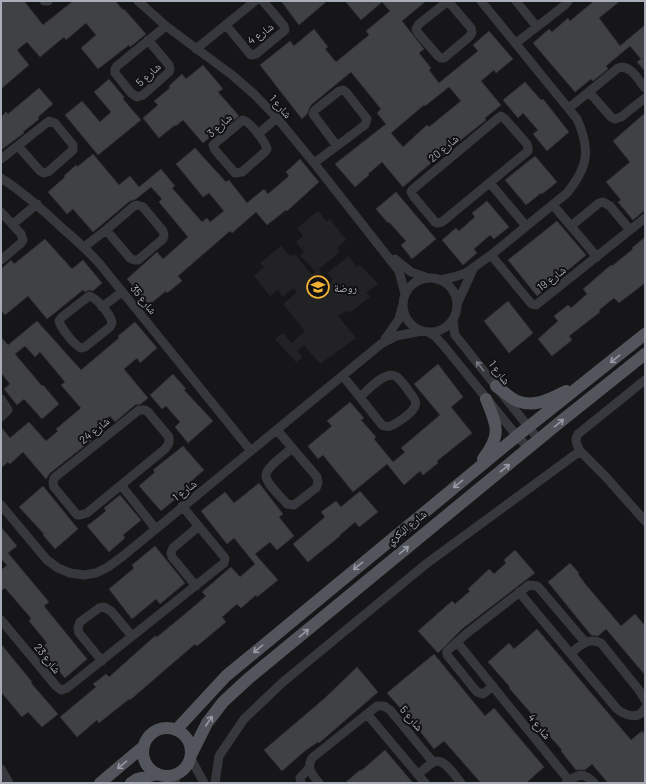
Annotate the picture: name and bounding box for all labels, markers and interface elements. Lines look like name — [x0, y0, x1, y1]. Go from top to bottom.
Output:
street label: شارع 4 — [244, 19, 276, 48]
street label: شارع 5 — [133, 60, 164, 89]
street label: شارع 1 — [266, 92, 295, 121]
street label: شارع 3 — [204, 111, 235, 140]
street label: شارع 20 — [425, 132, 461, 165]
street label: شارع 19 — [534, 263, 569, 294]
school or university icon: روضة — [305, 274, 331, 300]
place label: روضة — [334, 281, 357, 294]
street label: شارع 35 — [127, 282, 160, 317]
one-way arrow — [609, 354, 620, 363]
street label: شارع 1 — [486, 357, 513, 387]
one-way arrow — [476, 360, 484, 371]
street label: شارع 24 — [76, 414, 112, 447]
one-way arrow — [553, 419, 564, 428]
one-way arrow — [499, 463, 510, 472]
street label: شارع 1 — [169, 477, 199, 504]
one-way arrow — [453, 479, 464, 488]
street label: شارع البكري — [383, 507, 430, 549]
one-way arrow — [399, 546, 410, 555]
one-way arrow — [353, 562, 363, 571]
one-way arrow — [299, 628, 309, 637]
street label: شارع 23 — [31, 640, 64, 676]
one-way arrow — [253, 645, 263, 654]
street label: شارع 5 — [397, 703, 426, 734]
street label: شارع 4 — [525, 711, 554, 742]
one-way arrow — [205, 716, 213, 727]
one-way arrow — [117, 760, 127, 769]

